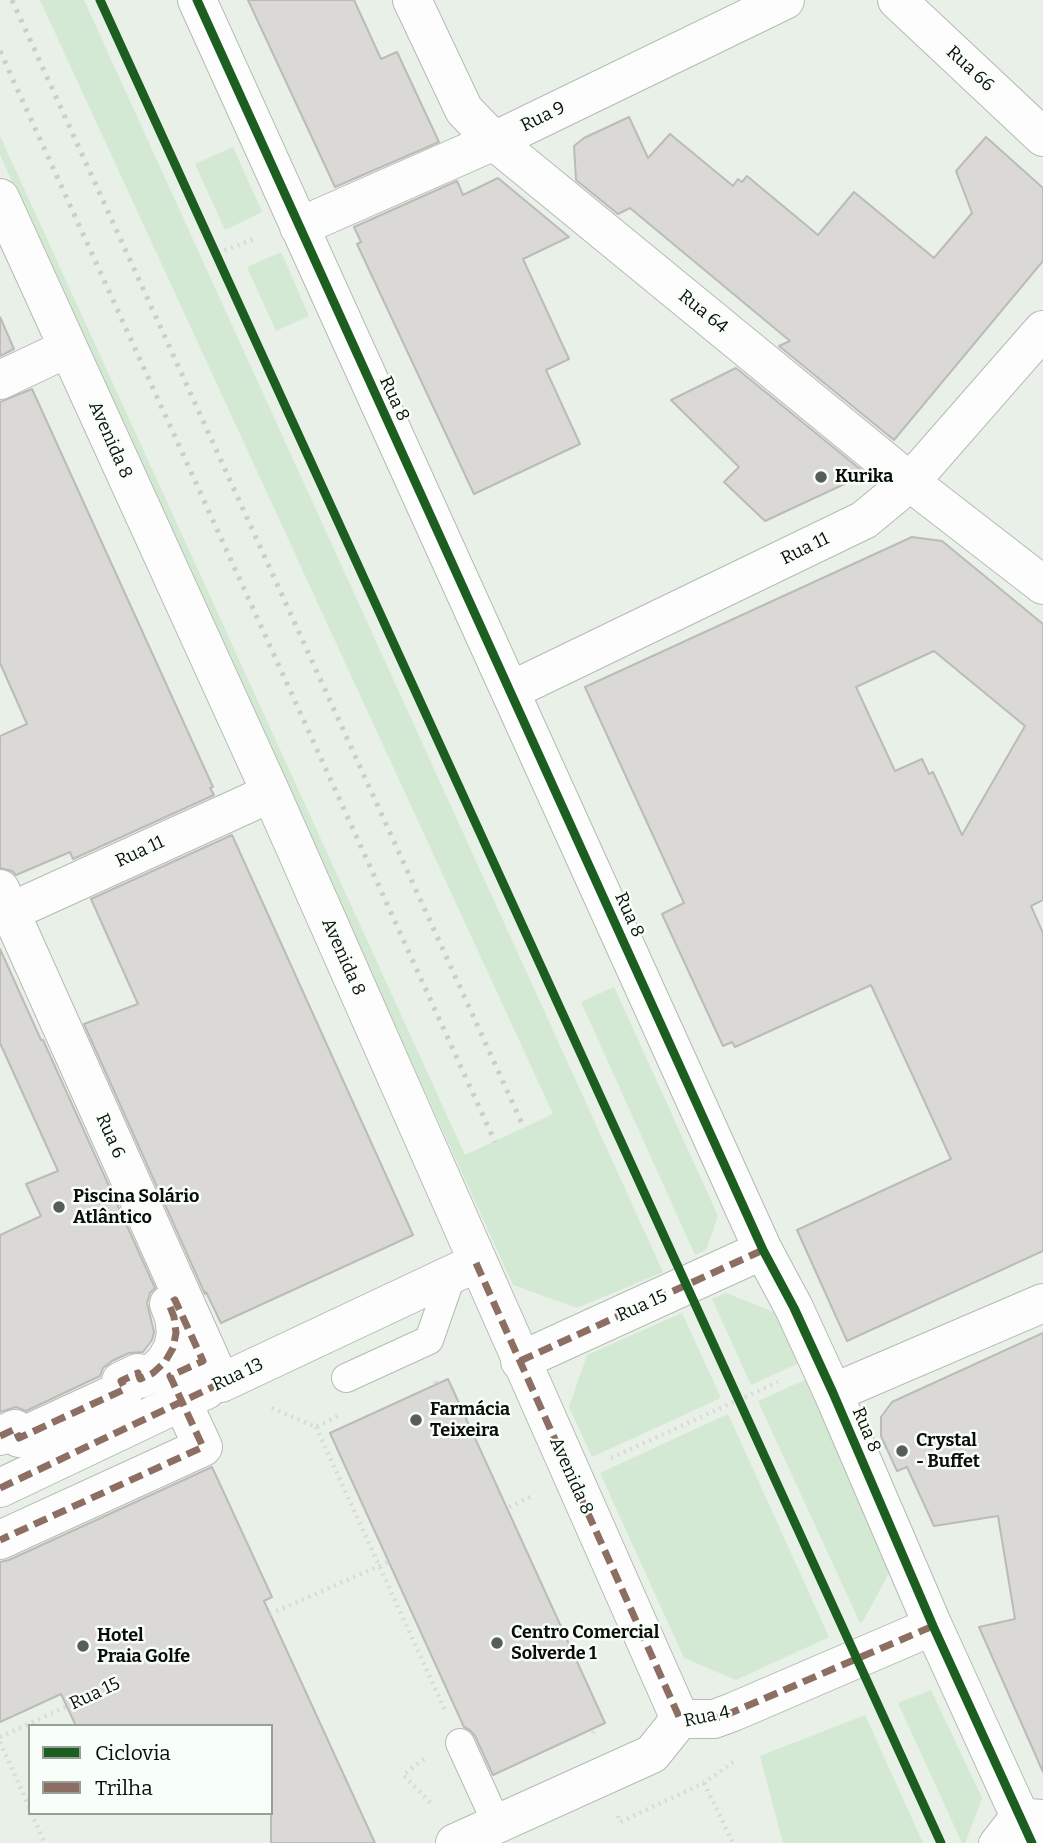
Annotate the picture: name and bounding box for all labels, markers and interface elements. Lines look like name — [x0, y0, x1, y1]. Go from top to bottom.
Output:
street label: Rua 66 — [942, 42, 998, 96]
street label: Rua 9 — [517, 97, 569, 137]
street label: Rua 64 — [674, 286, 732, 338]
street label: Rua 8 — [374, 373, 414, 425]
street label: Avenida 8 — [83, 398, 137, 482]
place label: Kurika — [835, 466, 893, 488]
marker: Kurika — [813, 469, 829, 485]
street label: Rua 11 — [777, 528, 833, 570]
street label: Rua 11 — [112, 831, 168, 873]
street label: Rua 8 — [610, 889, 648, 941]
street label: Avenida 8 — [316, 915, 370, 999]
street label: Rua 6 — [91, 1110, 129, 1162]
place label: Piscina Solário Atlântico — [73, 1186, 199, 1228]
marker: Piscina Solário Atlântico — [51, 1199, 67, 1215]
street label: Rua 15 — [613, 1285, 671, 1327]
street label: Rua 13 — [209, 1354, 267, 1396]
place label: Farmácia Teixeira — [430, 1399, 510, 1442]
street label: Rua 8 — [847, 1404, 885, 1456]
marker: Farmácia Teixeira — [408, 1412, 424, 1428]
place label: Crystal - Buffet — [916, 1430, 980, 1472]
street label: Avenida 8 — [544, 1434, 598, 1518]
marker: Crystal - Buffet — [894, 1443, 910, 1459]
place label: Centro Comercial Solverde 1 — [511, 1622, 659, 1664]
place label: Hotel Praia Golfe — [97, 1625, 190, 1668]
marker: Centro Comercial Solverde 1 — [489, 1635, 505, 1651]
marker: Hotel Praia Golfe — [75, 1638, 91, 1654]
street label: Rua 15 — [66, 1673, 124, 1715]
street label: Rua 4 — [682, 1702, 732, 1732]
legend — [28, 1724, 273, 1815]
text: Ciclovia — [95, 1740, 171, 1766]
text: Trilha — [95, 1775, 153, 1801]

